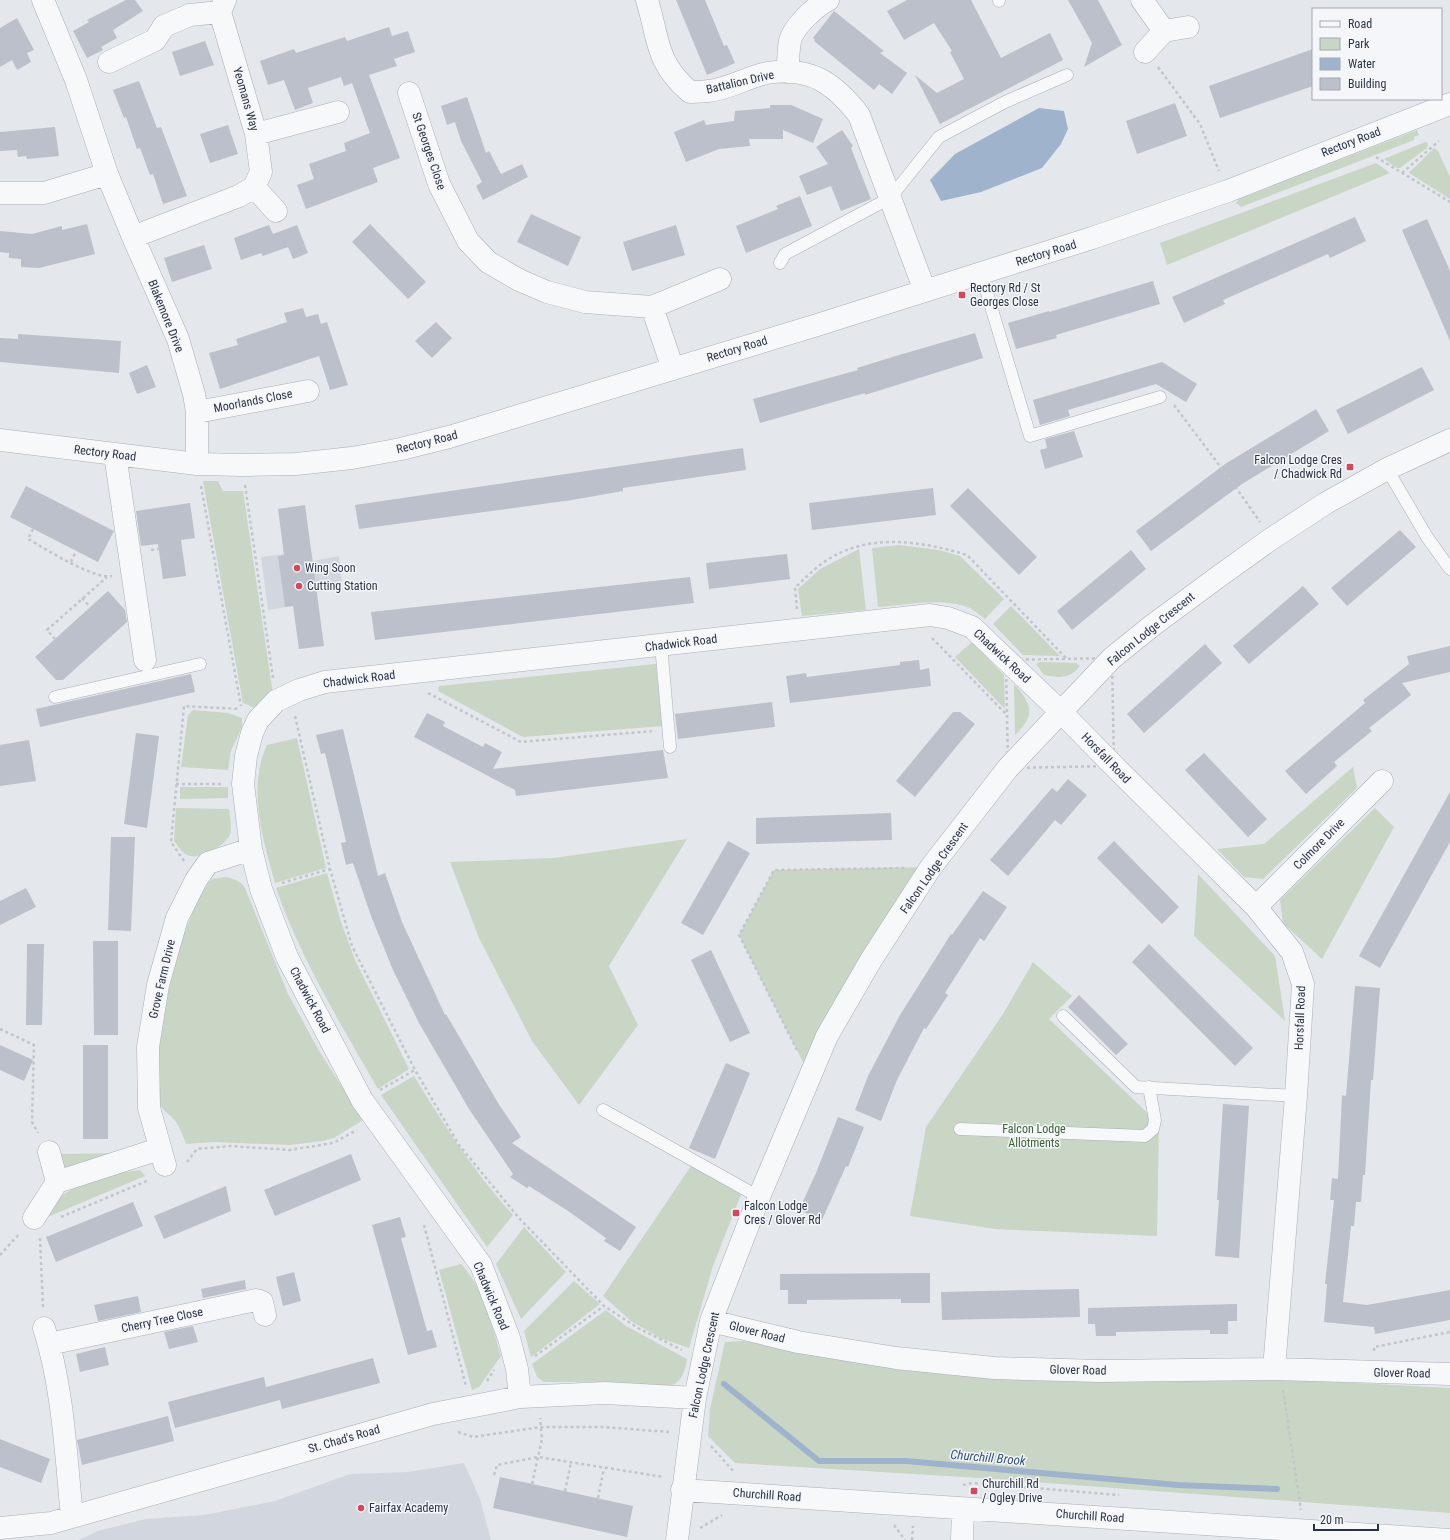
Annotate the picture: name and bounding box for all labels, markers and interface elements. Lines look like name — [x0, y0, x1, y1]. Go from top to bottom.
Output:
legend — [1312, 8, 1442, 100]
text: Road — [1348, 17, 1372, 31]
text: Park — [1348, 37, 1370, 51]
text: Water — [1348, 57, 1376, 71]
street label: Yeomans Way — [230, 65, 262, 133]
street label: Battalion Drive — [705, 67, 776, 97]
text: Building — [1348, 77, 1386, 91]
street label: St Georges Close — [409, 110, 449, 192]
street label: Rectory Road — [1319, 124, 1383, 160]
street label: Rectory Road — [1014, 237, 1078, 269]
street label: Blakemore Drive — [145, 278, 187, 355]
place label: Rectory Rd / St Georges Close — [970, 281, 1041, 309]
marker: Rectory Rd / St Georges Close — [957, 290, 967, 300]
street label: Rectory Road — [705, 333, 769, 365]
street label: Moorlands Close — [212, 386, 294, 415]
street label: Rectory Road — [395, 428, 459, 456]
street label: Rectory Road — [73, 442, 137, 464]
place label: Falcon Lodge Cres / Chadwick Rd — [1254, 453, 1342, 481]
marker: Falcon Lodge Cres / Chadwick Rd — [1345, 462, 1355, 472]
place label: Wing Soon — [305, 561, 356, 575]
marker: Wing Soon — [292, 563, 302, 573]
place label: Cutting Station — [307, 579, 378, 593]
marker: Cutting Station — [294, 581, 304, 591]
street label: Falcon Lodge Crescent — [1105, 589, 1198, 668]
street label: Chadwick Road — [971, 626, 1033, 686]
street label: Chadwick Road — [644, 632, 718, 654]
street label: Chadwick Road — [322, 668, 396, 690]
street label: Horsfall Road — [1079, 730, 1133, 786]
street label: Colmore Drive — [1291, 815, 1348, 872]
street label: Falcon Lodge Crescent — [897, 819, 971, 916]
street label: Grove Farm Drive — [146, 938, 178, 1020]
street label: Chadwick Road — [287, 965, 333, 1035]
street label: Horsfall Road — [1292, 985, 1308, 1050]
park label: Falcon Lodge Allotments — [1002, 1122, 1066, 1150]
place label: Falcon Lodge Cres / Glover Rd — [744, 1199, 821, 1227]
marker: Falcon Lodge Cres / Glover Rd — [731, 1208, 741, 1218]
street label: Chadwick Road — [470, 1260, 512, 1332]
street label: Cherry Tree Close — [120, 1304, 205, 1335]
street label: Falcon Lodge Crescent — [686, 1310, 722, 1419]
street label: Glover Road — [728, 1318, 786, 1346]
street label: Glover Road — [1049, 1363, 1107, 1377]
street label: Glover Road — [1373, 1366, 1431, 1380]
street label: St. Chad's Road — [307, 1422, 382, 1456]
water label: Churchill Brook — [950, 1447, 1027, 1468]
place label: Churchill Rd / Ogley Drive — [982, 1477, 1043, 1505]
street label: Churchill Road — [732, 1486, 802, 1504]
marker: Churchill Rd / Ogley Drive — [969, 1486, 979, 1496]
place label: Fairfax Academy — [369, 1501, 448, 1515]
marker: Fairfax Academy — [356, 1503, 366, 1513]
scale bar — [1314, 1506, 1378, 1532]
street label: Churchill Road — [1055, 1507, 1125, 1525]
text: 20 m — [1320, 1513, 1344, 1527]

